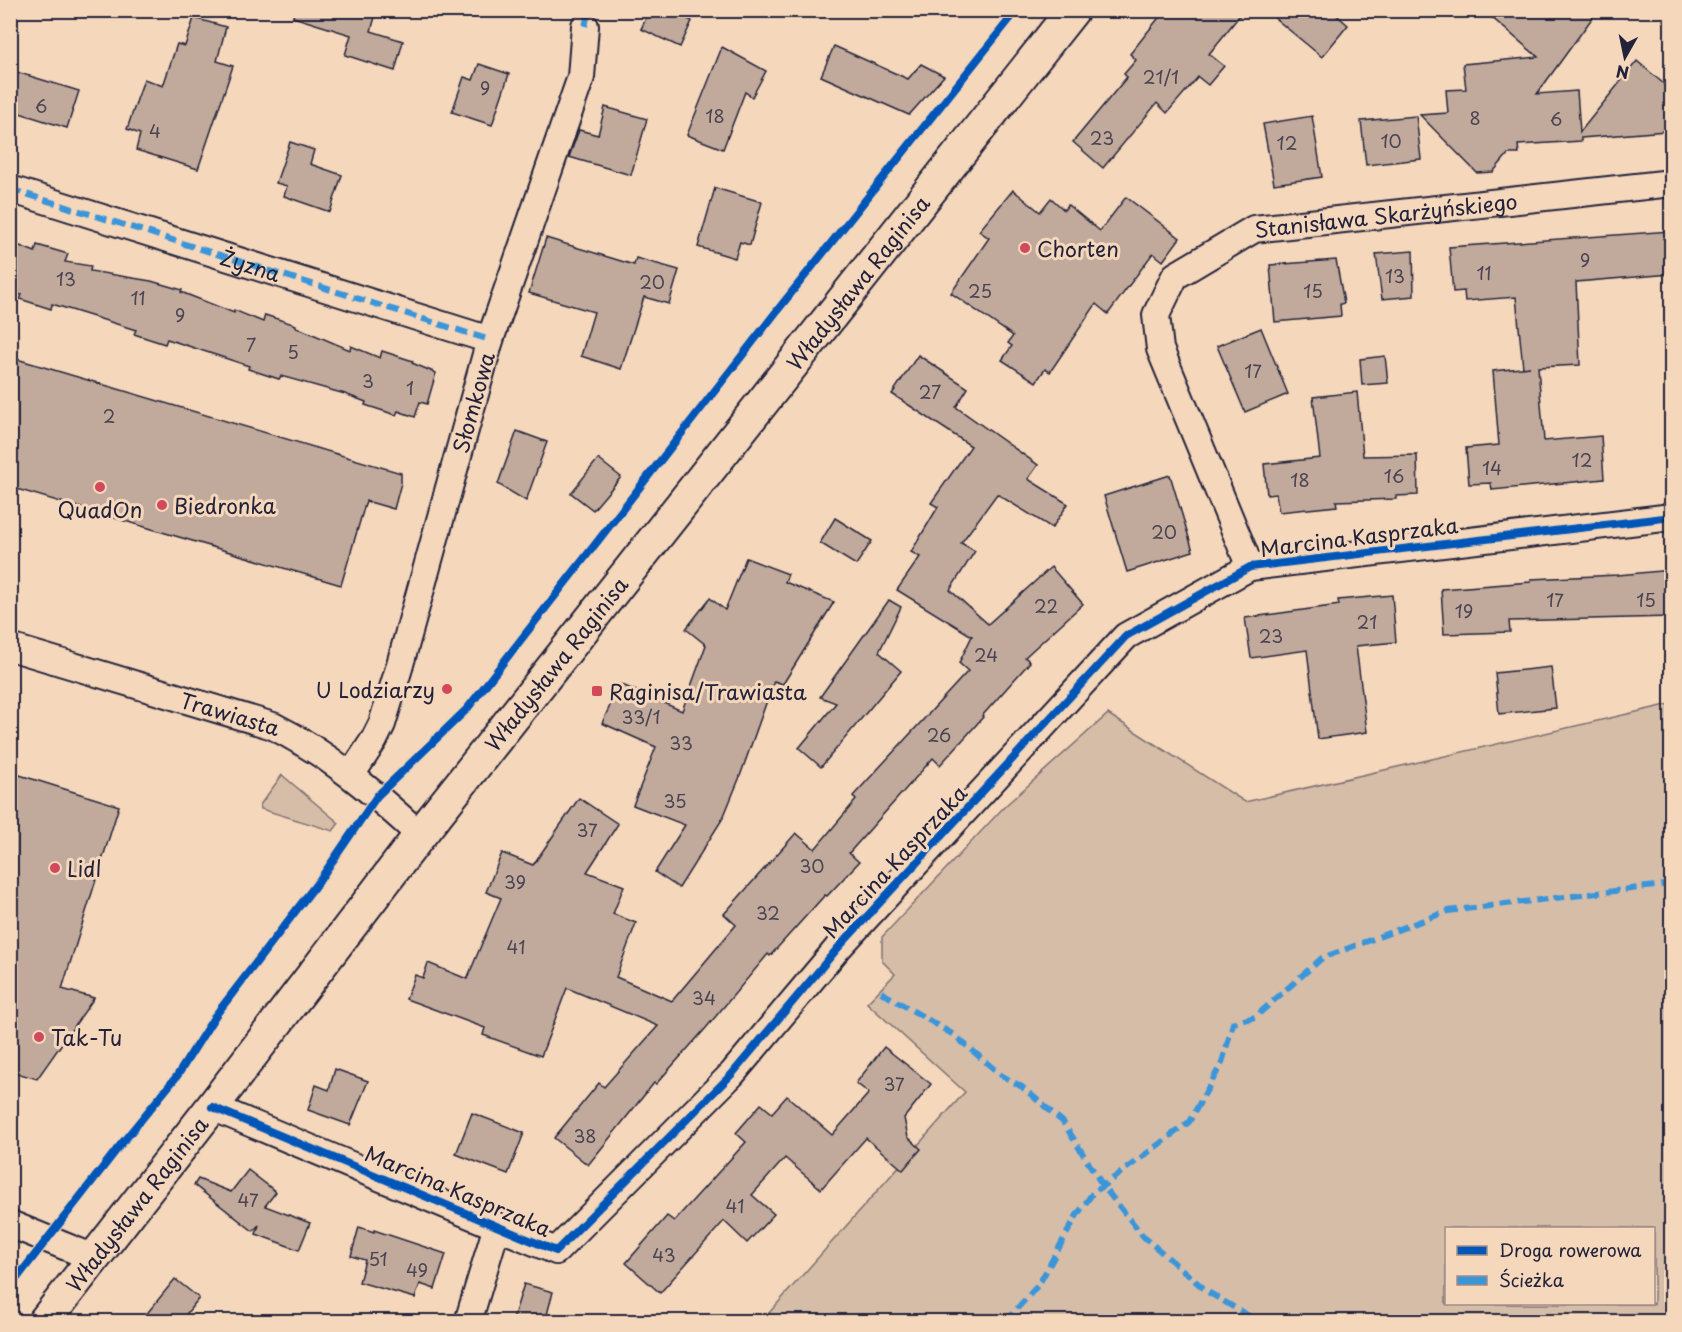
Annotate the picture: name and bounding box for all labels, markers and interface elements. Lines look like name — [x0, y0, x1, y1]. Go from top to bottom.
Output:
north arrow — [1595, 27, 1655, 87]
text: N — [1614, 60, 1631, 86]
house number: 21/1 — [1143, 63, 1179, 90]
house number: 9 — [480, 74, 490, 101]
house number: 6 — [35, 92, 47, 119]
house number: 18 — [705, 102, 725, 129]
house number: 8 — [1469, 104, 1481, 131]
house number: 6 — [1550, 105, 1562, 132]
house number: 4 — [149, 117, 161, 144]
house number: 23 — [1090, 124, 1114, 151]
house number: 10 — [1380, 127, 1402, 154]
house number: 12 — [1277, 129, 1297, 156]
street label: Stanisława Skarżyńskiego — [1253, 184, 1519, 245]
street label: Władysława Raginisa — [778, 188, 937, 377]
place label: Chorten — [1037, 232, 1119, 264]
street label: Żyzna — [216, 240, 284, 289]
marker: Chorten — [1018, 241, 1032, 255]
house number: 9 — [1580, 246, 1590, 273]
house number: 11 — [1476, 259, 1492, 286]
house number: 13 — [1385, 262, 1405, 289]
house number: 13 — [56, 265, 76, 292]
house number: 20 — [639, 268, 665, 295]
house number: 25 — [968, 277, 992, 304]
house number: 15 — [1303, 277, 1323, 304]
house number: 11 — [130, 284, 146, 311]
house number: 9 — [175, 301, 185, 328]
house number: 7 — [246, 331, 256, 358]
house number: 5 — [287, 338, 299, 365]
street label: Słomkowa — [443, 348, 502, 457]
house number: 17 — [1244, 357, 1262, 384]
house number: 3 — [362, 367, 374, 394]
house number: 1 — [406, 374, 414, 401]
house number: 27 — [919, 378, 941, 405]
house number: 2 — [103, 402, 115, 429]
house number: 12 — [1572, 446, 1592, 473]
house number: 14 — [1482, 454, 1502, 481]
house number: 16 — [1384, 462, 1404, 489]
house number: 18 — [1290, 466, 1310, 493]
marker: QuadOn — [93, 480, 107, 494]
place label: Biedronka — [174, 489, 276, 521]
place label: QuadOn — [57, 493, 143, 525]
marker: Biedronka — [155, 498, 169, 512]
street label: Marcina Kasprzaka — [1258, 508, 1460, 564]
house number: 20 — [1151, 518, 1177, 545]
street label: Władysława Raginisa — [477, 569, 635, 758]
house number: 17 — [1546, 586, 1564, 613]
house number: 15 — [1636, 586, 1656, 613]
house number: 22 — [1034, 592, 1058, 619]
house number: 19 — [1455, 597, 1473, 624]
house number: 21 — [1357, 608, 1377, 635]
house number: 23 — [1259, 622, 1283, 649]
house number: 24 — [974, 641, 998, 668]
place label: U Lodziarzy — [316, 673, 435, 705]
place label: Raginisa/Trawiasta — [609, 675, 807, 707]
marker: U Lodziarzy — [440, 682, 454, 696]
street label: Trawiasta — [177, 683, 284, 743]
marker: Raginisa/Trawiasta — [590, 684, 604, 698]
house number: 33/1 — [621, 703, 661, 730]
house number: 26 — [927, 721, 951, 748]
house number: 33 — [669, 729, 693, 756]
street label: Marcina Kasprzaka — [814, 777, 974, 945]
house number: 35 — [663, 787, 687, 814]
house number: 37 — [576, 816, 598, 843]
place label: Lidl — [67, 852, 102, 884]
house number: 30 — [799, 852, 825, 879]
marker: Lidl — [48, 861, 62, 875]
house number: 39 — [504, 868, 526, 895]
house number: 32 — [756, 899, 780, 926]
house number: 41 — [507, 933, 525, 960]
house number: 34 — [692, 984, 716, 1011]
place label: Tak-Tu — [51, 1021, 122, 1053]
marker: Tak-Tu — [32, 1030, 46, 1044]
house number: 37 — [883, 1070, 905, 1097]
street label: Władysława Raginisa — [58, 1109, 216, 1298]
house number: 38 — [573, 1122, 597, 1149]
street label: Marcina Kasprzaka — [360, 1136, 556, 1244]
house number: 47 — [237, 1186, 259, 1213]
house number: 41 — [726, 1192, 744, 1219]
legend — [1445, 1227, 1655, 1305]
text: Droga rowerowa — [1499, 1236, 1642, 1263]
house number: 43 — [652, 1241, 676, 1268]
house number: 51 — [368, 1245, 388, 1272]
house number: 49 — [406, 1256, 428, 1283]
text: Ścieżka — [1499, 1266, 1565, 1293]

